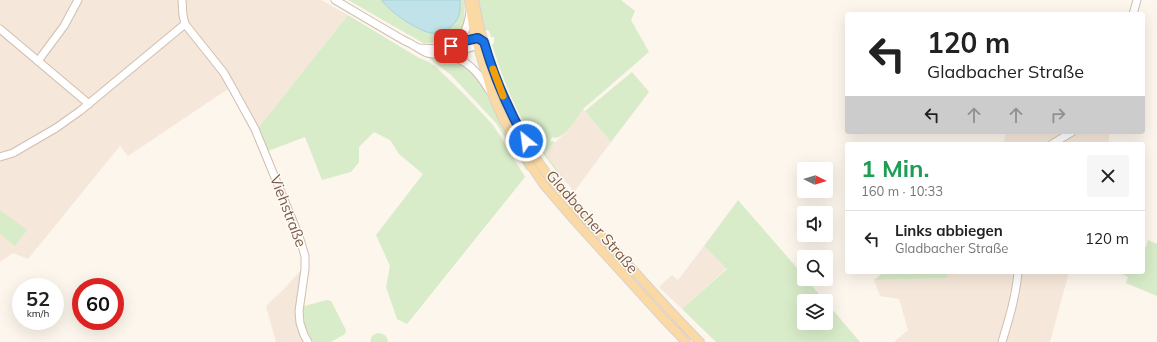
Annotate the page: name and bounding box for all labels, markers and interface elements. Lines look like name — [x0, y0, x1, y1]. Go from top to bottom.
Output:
text: 120 m — [927, 25, 1010, 60]
icon: left — [861, 28, 913, 80]
pin — [434, 29, 468, 63]
icon: arrive — [440, 35, 462, 57]
text: Gladbacher Straße — [927, 60, 1084, 83]
icon: left — [921, 104, 943, 126]
icon: ahead — [963, 104, 985, 126]
icon: ahead — [1005, 104, 1027, 126]
icon: right — [1047, 104, 1069, 126]
position arrow — [505, 120, 547, 162]
text: 1 Min. — [861, 153, 930, 183]
button: close — [1087, 155, 1129, 197]
north arrow — [797, 162, 833, 198]
map controls — [797, 162, 833, 330]
street label: Gladbacher Straße — [542, 166, 642, 277]
street label: Viehstraße — [266, 172, 311, 250]
text: 160 m · 10:33 — [861, 183, 943, 199]
button: sound — [797, 206, 833, 242]
text: Links abbiegen — [895, 221, 1003, 240]
icon: left — [861, 228, 883, 250]
text: 120 m — [1085, 229, 1129, 248]
text: Gladbacher Straße — [895, 240, 1008, 256]
button: search — [797, 250, 833, 286]
speed limit sign: 60 — [72, 278, 124, 330]
text: 52 — [26, 286, 50, 311]
button: layers — [797, 294, 833, 330]
text: km/h — [27, 307, 49, 320]

